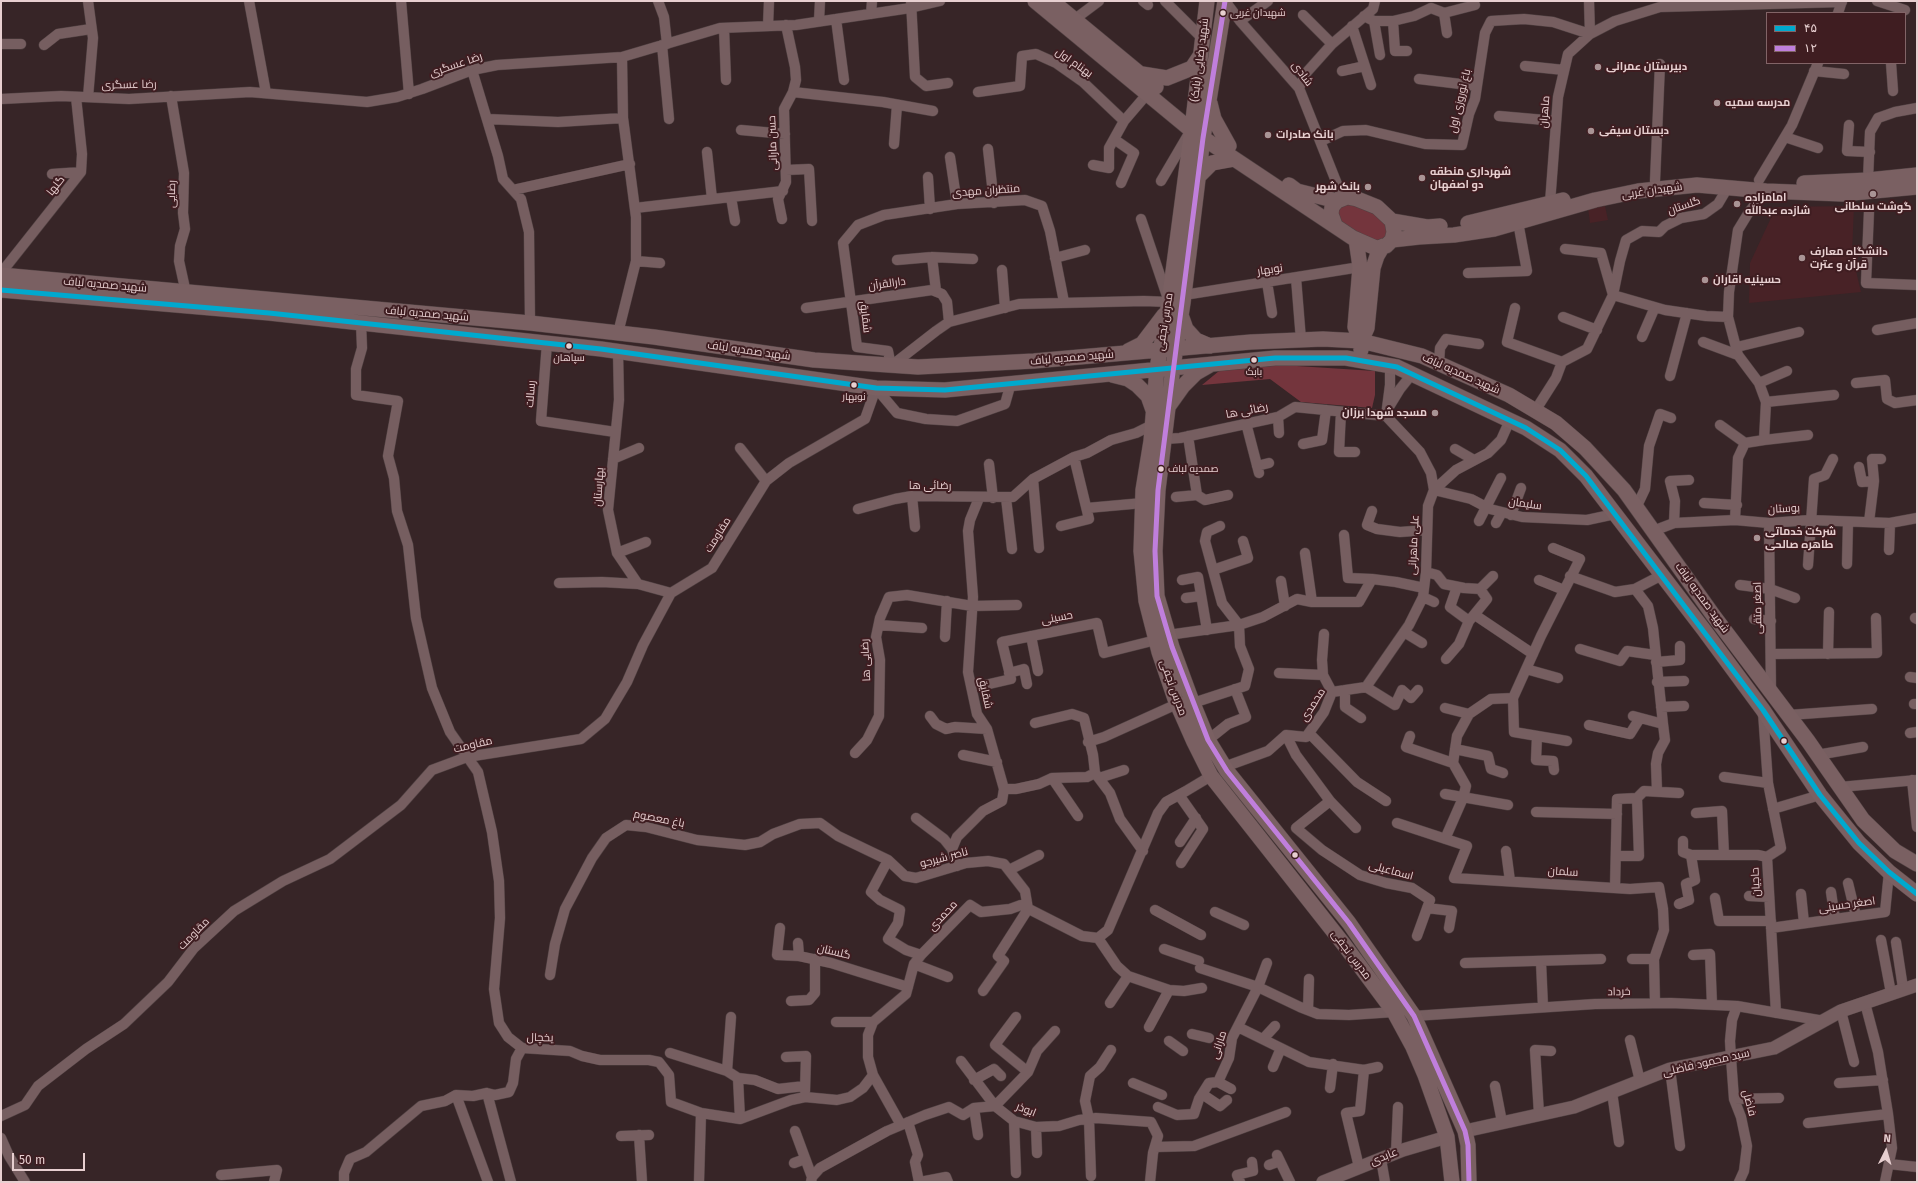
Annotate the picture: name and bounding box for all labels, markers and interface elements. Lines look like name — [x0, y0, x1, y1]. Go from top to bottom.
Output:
place label: شهیدان غربی — [1230, 7, 1286, 19]
marker: شهیدان غربی — [1218, 8, 1228, 18]
legend — [1766, 12, 1906, 64]
street label: شهید رضایی (بابک) — [1188, 17, 1212, 103]
text: ۴۵ — [1804, 21, 1817, 35]
text: ۱۲ — [1804, 41, 1817, 55]
street label: بهنام اول — [1053, 45, 1095, 81]
street label: رضا عسگری — [428, 50, 484, 80]
street label: شادی — [1289, 59, 1315, 89]
place label: دبیرستان عمرانی — [1606, 60, 1687, 74]
marker: دبیرستان عمرانی — [1593, 62, 1603, 72]
street label: باغ نوروزی اول — [1446, 68, 1474, 134]
street label: رضا عسگری — [101, 78, 157, 92]
street label: ماهران — [1537, 95, 1553, 129]
place label: مدرسه سمیه — [1725, 96, 1790, 110]
marker: مدرسه سمیه — [1712, 98, 1722, 108]
street label: حسن مارانی — [765, 115, 781, 171]
place label: دبستان سیفی — [1599, 124, 1669, 138]
marker: دبستان سیفی — [1586, 126, 1596, 136]
place label: بانک صادرات — [1276, 128, 1334, 142]
marker: بانک صادرات — [1263, 130, 1273, 140]
place label: شهرداری منطقه دو اصفهان — [1430, 165, 1511, 191]
marker: شهرداری منطقه دو اصفهان — [1417, 173, 1427, 183]
street label: گلها — [44, 174, 68, 198]
street label: رضایی — [165, 180, 179, 208]
place label: بانک شهر — [1315, 180, 1360, 194]
street label: شهیدان غربی — [1621, 180, 1683, 202]
street label: منتظران مهدی — [951, 182, 1021, 200]
marker: بانک شهر — [1363, 182, 1373, 192]
marker: گوشت سلطانی — [1868, 189, 1878, 199]
place label: امامزاده شازده عبدالله — [1745, 191, 1810, 217]
street label: گلستان — [1666, 194, 1702, 218]
marker: امامزاده شازده عبدالله — [1732, 199, 1742, 209]
place label: گوشت سلطانی — [1834, 200, 1912, 214]
place label: دانشگاه معارف قرآن و عترت — [1810, 245, 1888, 271]
marker: دانشگاه معارف قرآن و عترت — [1797, 253, 1807, 263]
street label: نوبهار — [1256, 261, 1284, 279]
place label: حسینیه اقاران — [1713, 273, 1781, 287]
street label: شهید صمدیه لباف — [63, 275, 147, 295]
street label: دارالقرآن — [867, 275, 907, 293]
marker: حسینیه اقاران — [1700, 275, 1710, 285]
street label: مدرس نجفی — [1154, 292, 1176, 352]
street label: شقایق — [856, 300, 874, 334]
street label: شهید صمدیه لباف — [385, 304, 469, 324]
street label: شهید صمدیه لباف — [707, 339, 791, 363]
marker: سپاهان — [564, 341, 574, 351]
street label: شهید صمدیه لباف — [1030, 348, 1114, 368]
street label: شهید صمدیه لباف — [1420, 351, 1502, 397]
place label: سپاهان — [553, 352, 585, 364]
marker: بابک — [1249, 355, 1259, 365]
place label: بابک — [1246, 366, 1262, 378]
street label: رسالت — [523, 380, 539, 408]
marker: نوبهار — [849, 380, 859, 390]
place label: نوبهار — [842, 391, 866, 403]
street label: رضائی ها — [1225, 400, 1269, 422]
place label: مسجد شهدا برزان — [1342, 406, 1427, 420]
marker: مسجد شهدا برزان — [1430, 408, 1440, 418]
place label: صمدیه لباف — [1168, 463, 1218, 475]
marker: صمدیه لباف — [1156, 464, 1166, 474]
street label: بهارستان — [591, 467, 607, 507]
street label: رضائی ها — [909, 479, 951, 493]
street label: سلیمان — [1507, 495, 1543, 513]
street label: بوستان — [1768, 502, 1800, 516]
street label: علی ماهرانی — [1406, 514, 1422, 576]
street label: مقاومت — [702, 515, 734, 555]
place label: شرکت خدماتی طاهره صالحی — [1765, 525, 1836, 551]
marker: شرکت خدماتی طاهره صالحی — [1752, 533, 1762, 543]
street label: شهید صمدیه لباف — [1672, 560, 1732, 636]
street label: اصغر متقی — [1751, 582, 1765, 634]
street label: حسینی — [1040, 608, 1074, 628]
street label: رضایی ها — [858, 638, 874, 682]
street label: مدرس نجفی — [1157, 658, 1189, 718]
street label: شقایق — [975, 676, 995, 710]
street label: محمدی — [1298, 686, 1328, 724]
street label: مقاومت — [452, 734, 494, 756]
unlabelled marker — [1779, 736, 1789, 746]
street label: باغ معصوم — [632, 808, 686, 830]
street label: ناصر شیرجو — [919, 845, 969, 871]
unlabelled marker — [1290, 850, 1300, 860]
street label: اسماعیلی — [1367, 859, 1415, 883]
street label: سلمان — [1547, 865, 1579, 879]
street label: حاجیان — [1749, 867, 1763, 897]
street label: اصغر حسینی — [1818, 895, 1876, 915]
street label: محمدی — [926, 898, 960, 934]
street label: مقاومت — [176, 915, 212, 953]
street label: مدرس نجفی — [1328, 928, 1374, 982]
street label: گلستان — [816, 941, 852, 963]
street label: خرداد — [1607, 985, 1631, 999]
street label: مارانی — [1208, 1029, 1230, 1061]
street label: یخچال — [526, 1031, 554, 1045]
street label: سید محمود فاضلی — [1661, 1047, 1751, 1079]
street label: فاضل — [1739, 1088, 1759, 1118]
street label: ابوذر — [1014, 1100, 1038, 1120]
north arrow — [1866, 1131, 1906, 1171]
text: N — [1883, 1132, 1891, 1145]
scale bar — [14, 1145, 87, 1171]
street label: عابدی — [1368, 1146, 1400, 1168]
text: 50 m — [19, 1153, 45, 1167]

